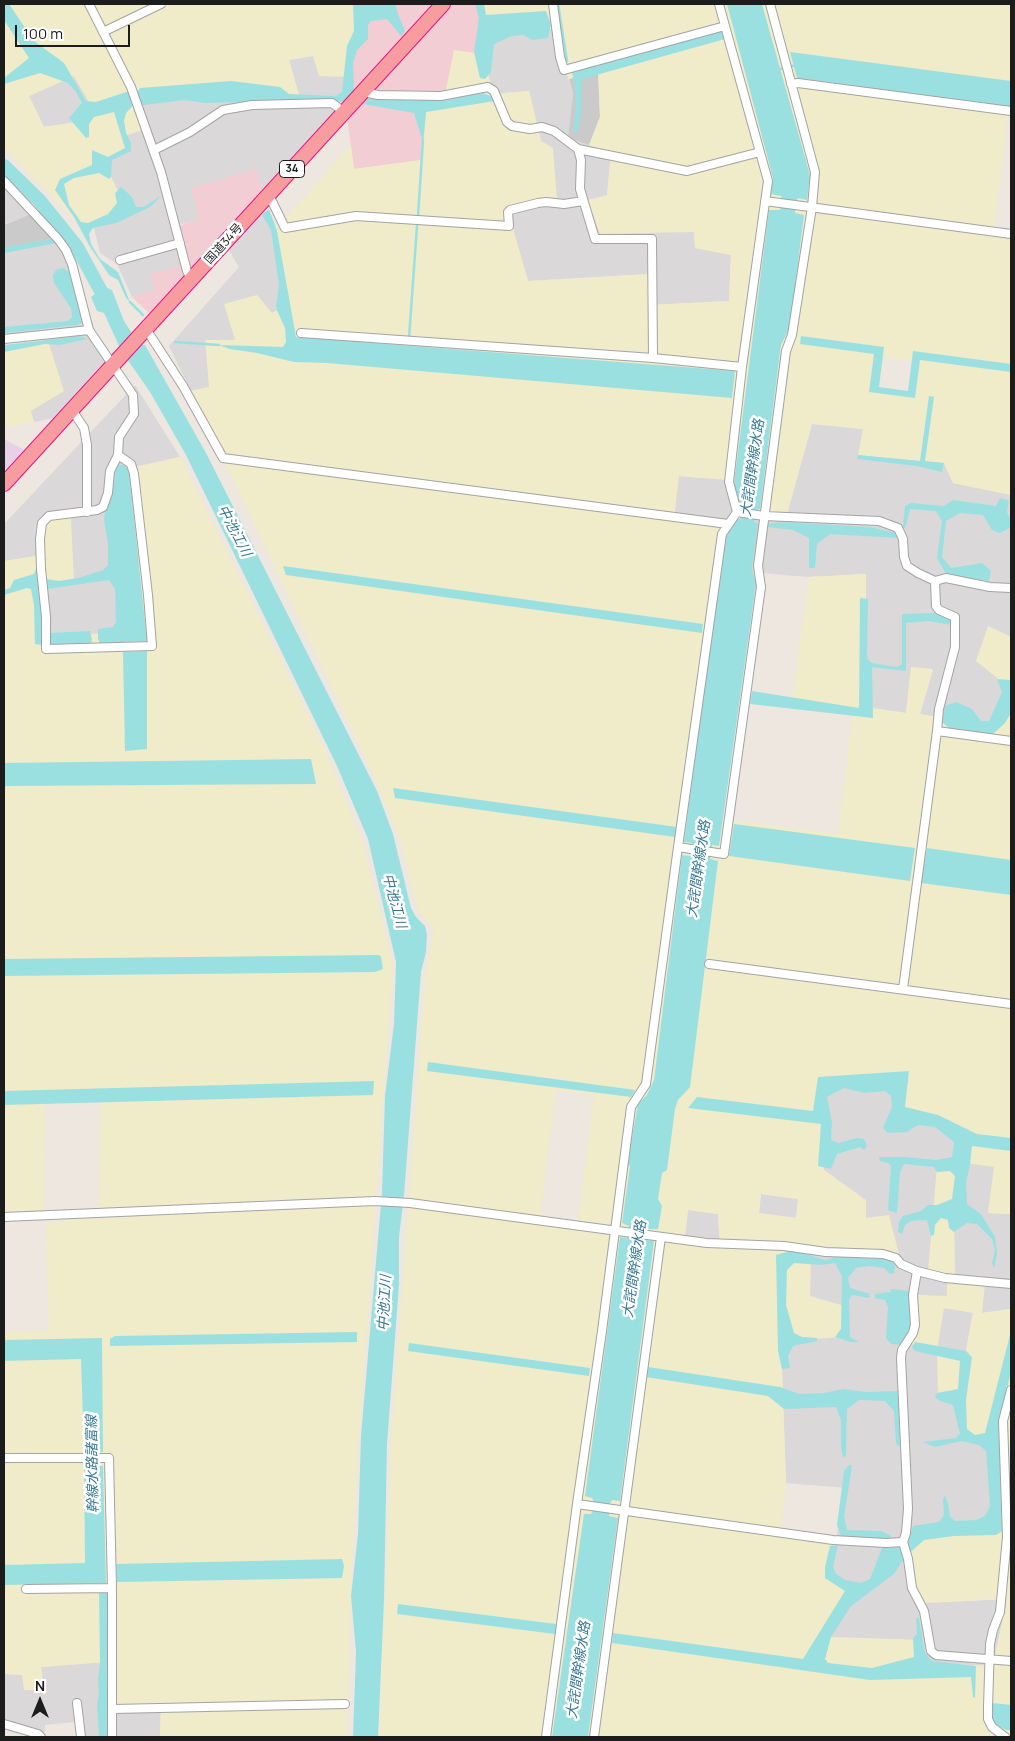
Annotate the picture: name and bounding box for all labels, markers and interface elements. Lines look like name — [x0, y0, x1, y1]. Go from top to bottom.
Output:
scale bar — [18, 15, 132, 47]
text: 100 m — [23, 23, 63, 44]
road number: 34 — [280, 160, 304, 178]
street label: 国道34号 — [202, 221, 246, 267]
water label: 大詫間幹線水路 — [738, 418, 768, 518]
water label: 中池江川 — [213, 502, 255, 560]
water label: 大詫間幹線水路 — [684, 819, 714, 919]
water label: 中池江川 — [379, 872, 409, 930]
water label: 大詫間幹線水路 — [620, 1219, 650, 1319]
water label: 中池江川 — [375, 1275, 395, 1331]
water label: 幹線水路諸富線 — [84, 1415, 102, 1513]
water label: 大詫間幹線水路 — [564, 1620, 594, 1720]
north arrow — [15, 1676, 65, 1726]
text: N — [35, 1676, 45, 1695]

